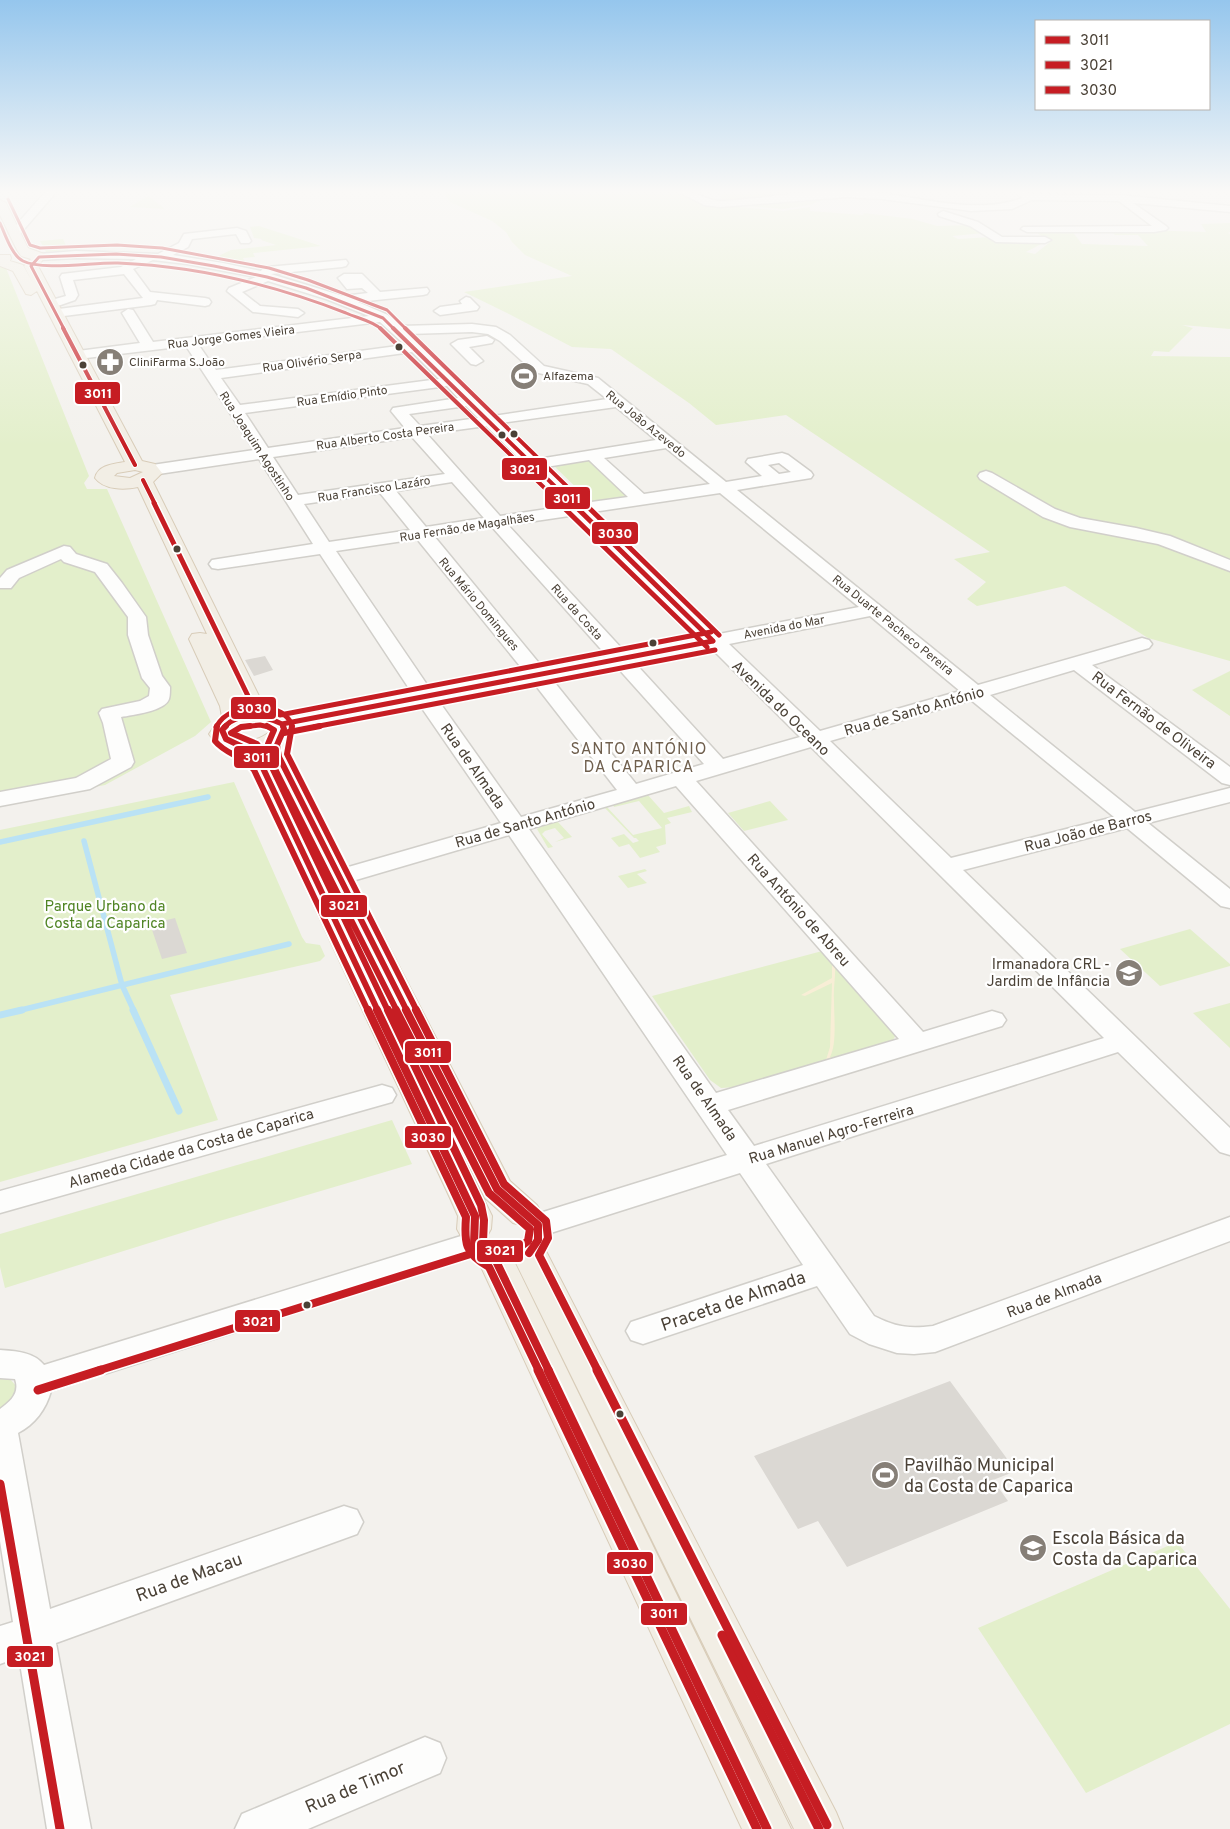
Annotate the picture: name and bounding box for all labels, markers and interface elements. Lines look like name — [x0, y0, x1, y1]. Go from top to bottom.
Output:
legend — [1035, 20, 1210, 110]
text: 3011 — [1080, 32, 1110, 51]
text: 3021 — [1080, 57, 1113, 76]
text: 3030 — [1080, 82, 1117, 101]
street label: Rua Jorge Gomes Vieira — [167, 322, 296, 354]
unlabelled marker — [394, 342, 404, 352]
pharmacy icon: CliniFarma S.João — [95, 347, 125, 377]
street label: Rua Olivério Serpa — [262, 347, 363, 377]
place label: CliniFarma S.João — [129, 355, 225, 371]
unlabelled marker — [78, 360, 88, 370]
sports icon: Alfazema — [509, 361, 539, 391]
place label: Alfazema — [543, 369, 594, 385]
line badge: 3011 — [74, 381, 121, 405]
street label: Rua Emídio Pinto — [296, 383, 389, 411]
text: 3011 — [84, 386, 112, 403]
street label: Rua João Azevedo — [602, 387, 689, 462]
street label: Rua Joaquim Agostinho — [215, 389, 298, 505]
street label: Rua Alberto Costa Pereira — [315, 419, 455, 455]
unlabelled marker — [509, 429, 519, 439]
unlabelled marker — [497, 430, 507, 440]
line badge: 3021 — [501, 457, 548, 481]
text: 3021 — [509, 462, 541, 479]
street label: Rua Francisco Lazáro — [317, 473, 432, 507]
line badge: 3011 — [544, 486, 591, 510]
text: 3011 — [553, 491, 581, 508]
street label: Rua Fernão de Magalhães — [399, 509, 536, 547]
line badge: 3030 — [591, 521, 639, 545]
text: 3030 — [598, 526, 632, 543]
unlabelled marker — [172, 544, 182, 554]
street label: Rua Mário Domingues — [434, 555, 522, 655]
street label: Rua Duarte Pacheco Pereira — [828, 572, 956, 680]
street label: Rua da Costa — [547, 581, 606, 644]
street label: Avenida do Mar — [742, 612, 827, 644]
unlabelled marker — [648, 638, 658, 648]
street label: Avenida do Oceano — [727, 657, 833, 761]
street label: Rua Fernão de Oliveira — [1087, 668, 1219, 774]
street label: Rua de Santo António — [842, 683, 987, 742]
line badge: 3030 — [230, 696, 277, 720]
text: 3030 — [237, 701, 271, 718]
street label: Rua de Almada — [435, 720, 508, 813]
district label: SANTO ANTÓNIO DA CAPARICA — [571, 738, 707, 778]
line badge: 3011 — [233, 745, 280, 769]
text: 3011 — [243, 750, 271, 767]
street label: Rua de Santo António — [453, 795, 598, 854]
street label: Rua João de Barros — [1023, 807, 1154, 857]
street label: Rua António de Abreu — [742, 851, 854, 971]
line badge: 3021 — [320, 894, 368, 918]
park label: Parque Urbano da Costa da Caparica — [44, 898, 166, 934]
text: 3021 — [328, 898, 360, 915]
place label: Irmanadora CRL - Jardim de Infância — [986, 956, 1110, 992]
school or university icon: Irmanadora CRL - Jardim de Infância — [1114, 958, 1144, 988]
line badge: 3011 — [404, 1040, 452, 1064]
text: 3011 — [414, 1045, 442, 1062]
street label: Rua de Almada — [667, 1052, 740, 1145]
street label: Rua Manuel Agro-Ferreira — [747, 1101, 916, 1170]
street label: Alameda Cidade da Costa de Caparica — [66, 1105, 316, 1194]
line badge: 3030 — [404, 1125, 452, 1149]
text: 3030 — [411, 1130, 445, 1147]
line badge: 3021 — [476, 1239, 524, 1263]
text: 3021 — [484, 1243, 516, 1260]
street label: Praceta de Almada — [658, 1267, 809, 1338]
street label: Rua de Almada — [1004, 1270, 1105, 1323]
unlabelled marker — [302, 1300, 312, 1310]
line badge: 3021 — [234, 1309, 281, 1333]
text: 3021 — [242, 1314, 274, 1331]
unlabelled marker — [615, 1409, 625, 1419]
place label: Pavilhão Municipal da Costa de Caparica — [904, 1455, 1073, 1499]
sports icon: Pavilhão Municipal da Costa de Caparica — [870, 1460, 900, 1490]
place label: Escola Básica da Costa da Caparica — [1052, 1528, 1197, 1572]
school or university icon: Escola Básica da Costa da Caparica — [1018, 1533, 1048, 1563]
street label: Rua de Macau — [133, 1548, 246, 1608]
line badge: 3030 — [606, 1551, 654, 1575]
text: 3030 — [613, 1556, 647, 1573]
line badge: 3011 — [640, 1602, 688, 1626]
text: 3011 — [650, 1606, 678, 1623]
line badge: 3021 — [6, 1645, 54, 1668]
text: 3021 — [14, 1649, 46, 1666]
street label: Rua de Timor — [302, 1757, 409, 1820]

